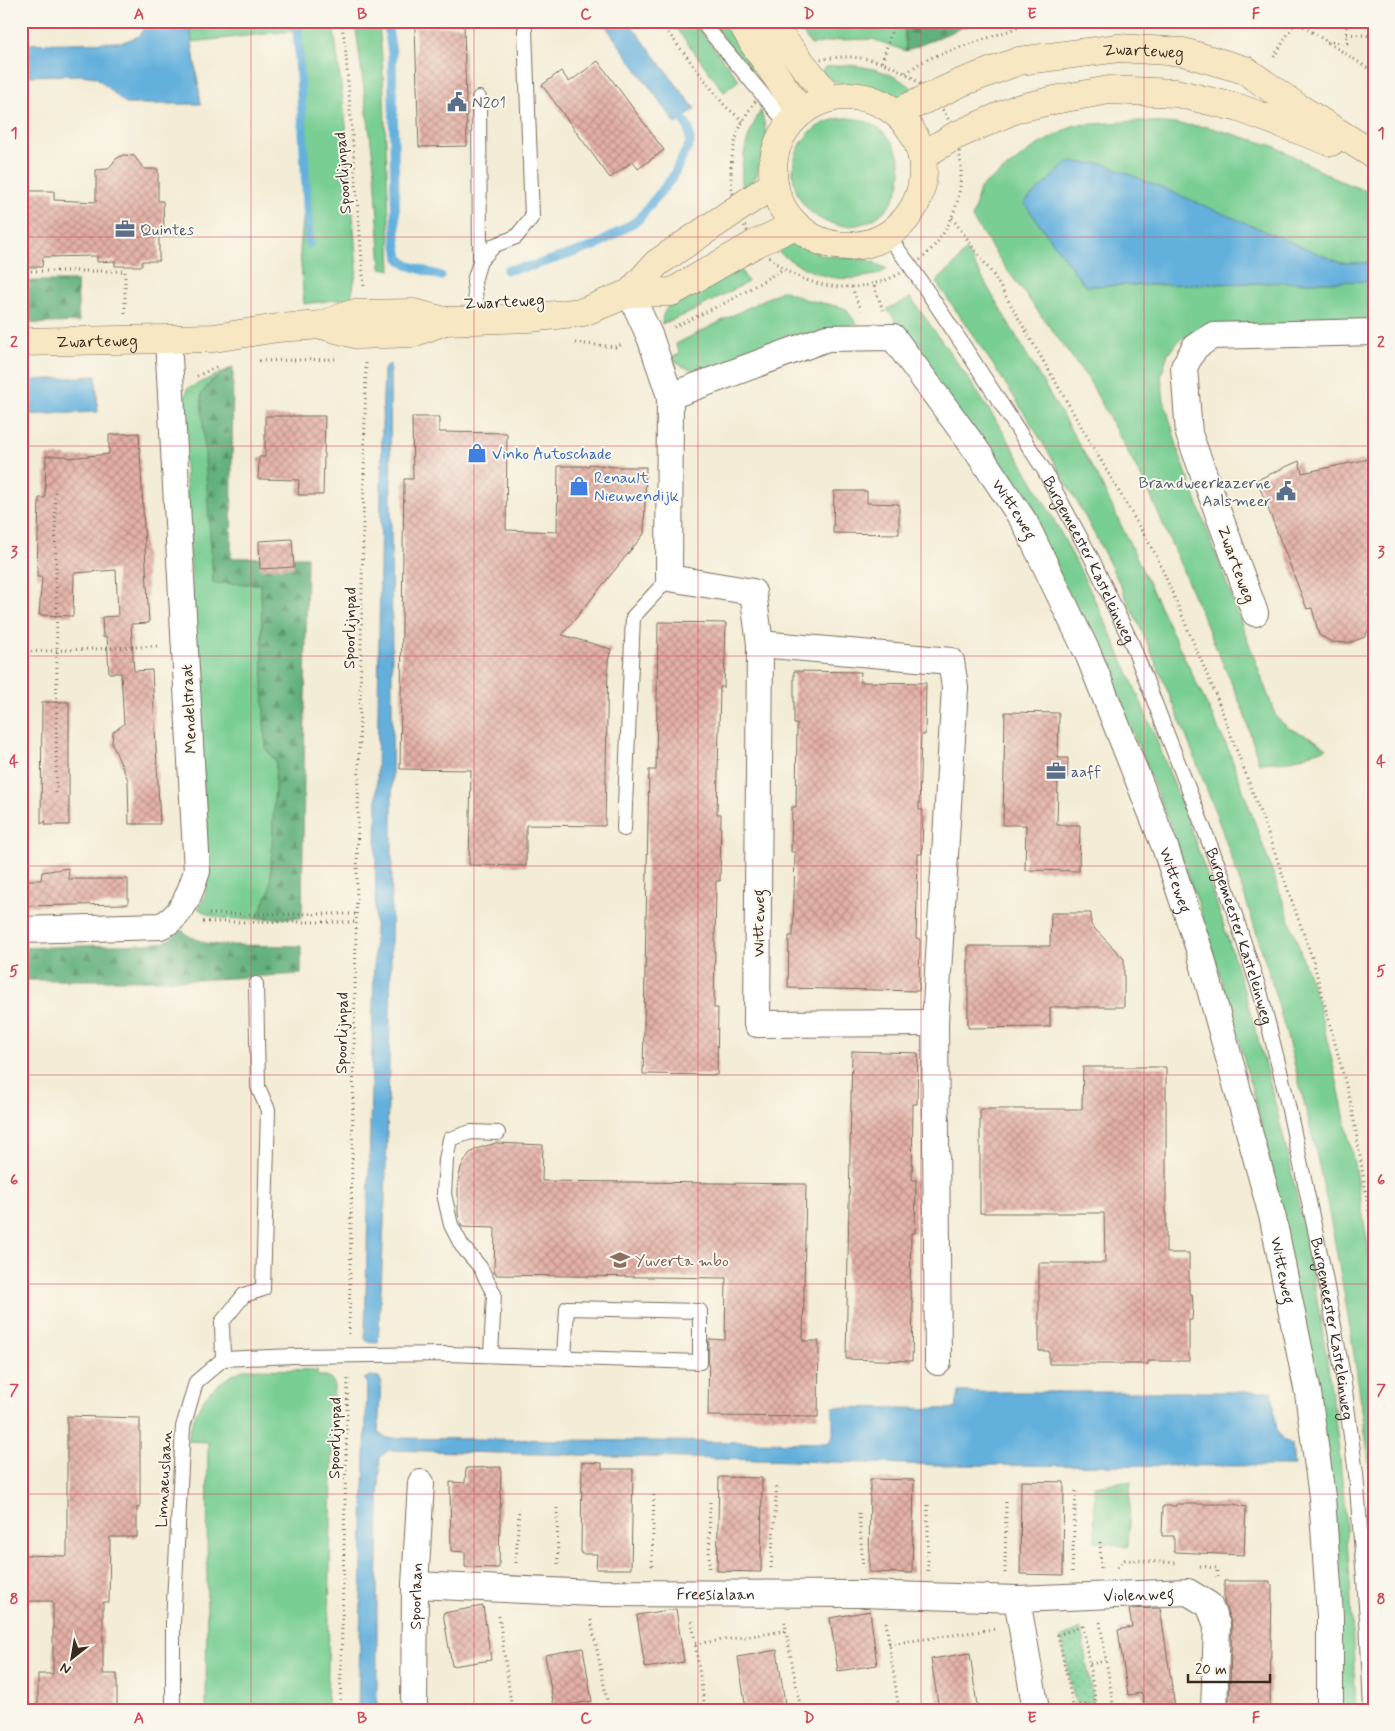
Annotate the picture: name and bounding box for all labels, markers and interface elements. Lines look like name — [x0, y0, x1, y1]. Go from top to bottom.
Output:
text: A — [134, 4, 144, 25]
text: B — [357, 4, 367, 25]
text: C — [580, 4, 592, 25]
text: D — [803, 4, 815, 25]
text: E — [1027, 4, 1037, 25]
text: F — [1252, 4, 1261, 25]
street label: Zwarteweg — [1102, 39, 1185, 65]
public building icon: N201 — [446, 91, 468, 113]
place label: N201 — [472, 93, 506, 114]
text: 1 — [10, 123, 18, 144]
text: 1 — [1377, 123, 1385, 144]
street label: Spoorlijnpad — [330, 131, 357, 214]
office icon: Quintes — [114, 218, 136, 240]
place label: Quintes — [140, 220, 194, 241]
street label: Zwarteweg — [463, 290, 545, 316]
street label: Zwarteweg — [56, 331, 138, 353]
text: 2 — [10, 332, 18, 353]
text: 2 — [1377, 332, 1385, 353]
shop icon: Vinko Autoschade — [466, 442, 488, 464]
place label: Vinko Autoschade — [492, 444, 612, 465]
place label: Renault Nieuwendijk — [594, 468, 679, 507]
street label: Burgemeester Kasteleinweg — [1037, 473, 1139, 648]
place label: Brandweerkazerne Aalsmeer — [1139, 473, 1271, 512]
shop icon: Renault Nieuwendijk — [568, 475, 590, 497]
street label: Witteweg — [987, 475, 1040, 544]
public building icon: Brandweerkazerne Aalsmeer — [1275, 480, 1297, 502]
street label: Zwarteweg — [1211, 523, 1259, 607]
text: 3 — [10, 542, 18, 563]
text: 3 — [1377, 542, 1385, 563]
street label: Spoorlijnpad — [339, 587, 362, 669]
street label: Mendelstraat — [177, 664, 202, 754]
text: 4 — [9, 751, 19, 772]
text: 4 — [1376, 751, 1386, 772]
office icon: aaff — [1045, 760, 1067, 782]
place label: aaff — [1071, 762, 1101, 783]
street label: Witteweg — [1154, 845, 1195, 916]
street label: Burgemeester Kasteleinweg — [1200, 845, 1277, 1027]
street label: Witteweg — [749, 889, 771, 957]
text: 5 — [9, 961, 19, 982]
text: 5 — [1376, 961, 1386, 982]
street label: Spoorlijnpad — [331, 992, 354, 1074]
text: 6 — [10, 1170, 18, 1191]
text: 6 — [1377, 1170, 1385, 1191]
street label: Witteweg — [1265, 1235, 1299, 1306]
street label: Burgemeester Kasteleinweg — [1305, 1236, 1358, 1422]
school or university icon: Yuverta mbo — [609, 1249, 631, 1271]
place label: Yuverta mbo — [635, 1251, 729, 1272]
text: 7 — [9, 1380, 19, 1401]
text: 7 — [1376, 1380, 1386, 1401]
street label: Spoorlijnpad — [324, 1397, 347, 1479]
street label: Linnaeuslaan — [151, 1429, 178, 1528]
street label: Spoorlaan — [406, 1562, 428, 1630]
street label: Freesialaan — [677, 1584, 755, 1606]
street label: Violenweg — [1103, 1584, 1175, 1607]
text: 8 — [9, 1589, 19, 1610]
text: 8 — [1376, 1589, 1386, 1610]
north arrow — [48, 1634, 98, 1684]
scale bar — [1188, 1651, 1270, 1683]
text: N — [57, 1658, 74, 1678]
text: 20 m — [1195, 1660, 1227, 1680]
text: A — [134, 1708, 144, 1729]
text: B — [357, 1708, 367, 1729]
text: C — [580, 1708, 592, 1729]
text: D — [803, 1708, 815, 1729]
text: E — [1027, 1708, 1037, 1729]
text: F — [1252, 1708, 1261, 1729]

